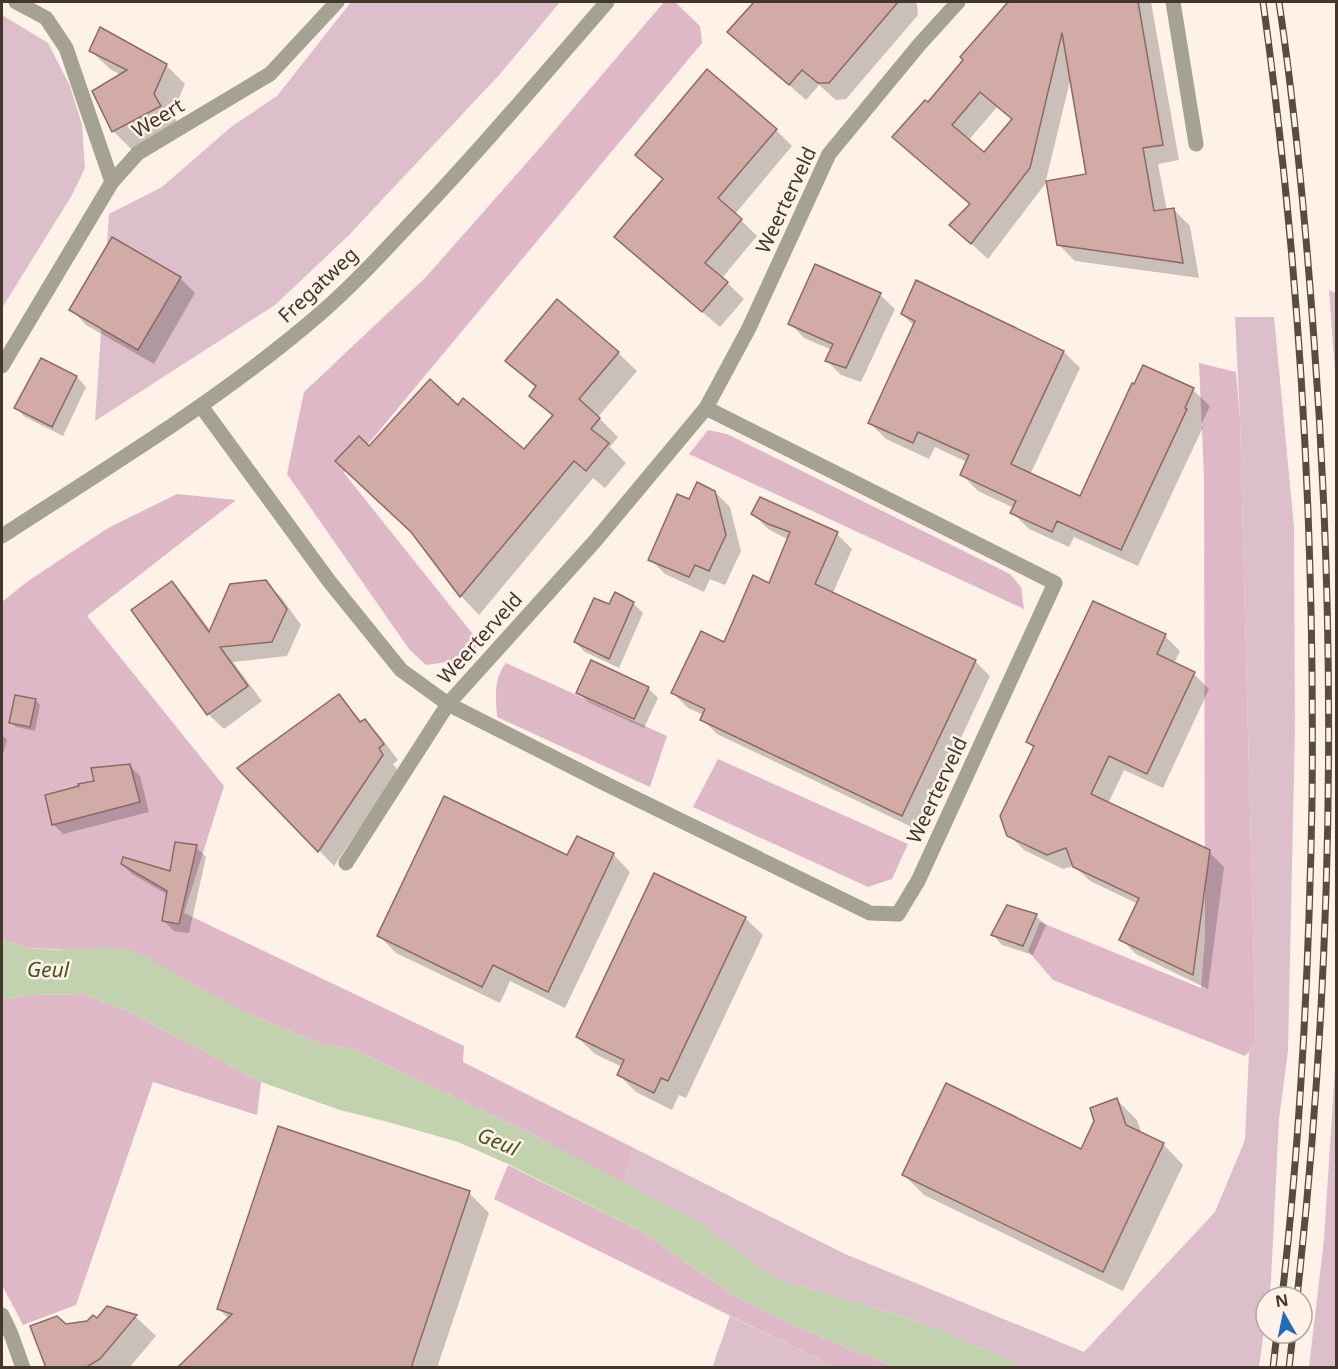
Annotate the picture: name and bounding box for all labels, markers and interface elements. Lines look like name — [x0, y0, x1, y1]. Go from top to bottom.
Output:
street label: Weert — [127, 92, 189, 144]
street label: Weerterveld — [749, 142, 822, 257]
street label: Fregatweg — [272, 241, 363, 328]
street label: Weerterveld — [431, 586, 528, 689]
street label: Weerterveld — [900, 732, 973, 847]
water label: Geul — [27, 955, 70, 983]
water label: Geul — [474, 1120, 524, 1162]
north arrow — [1254, 1285, 1314, 1345]
text: N — [1274, 1288, 1290, 1312]

